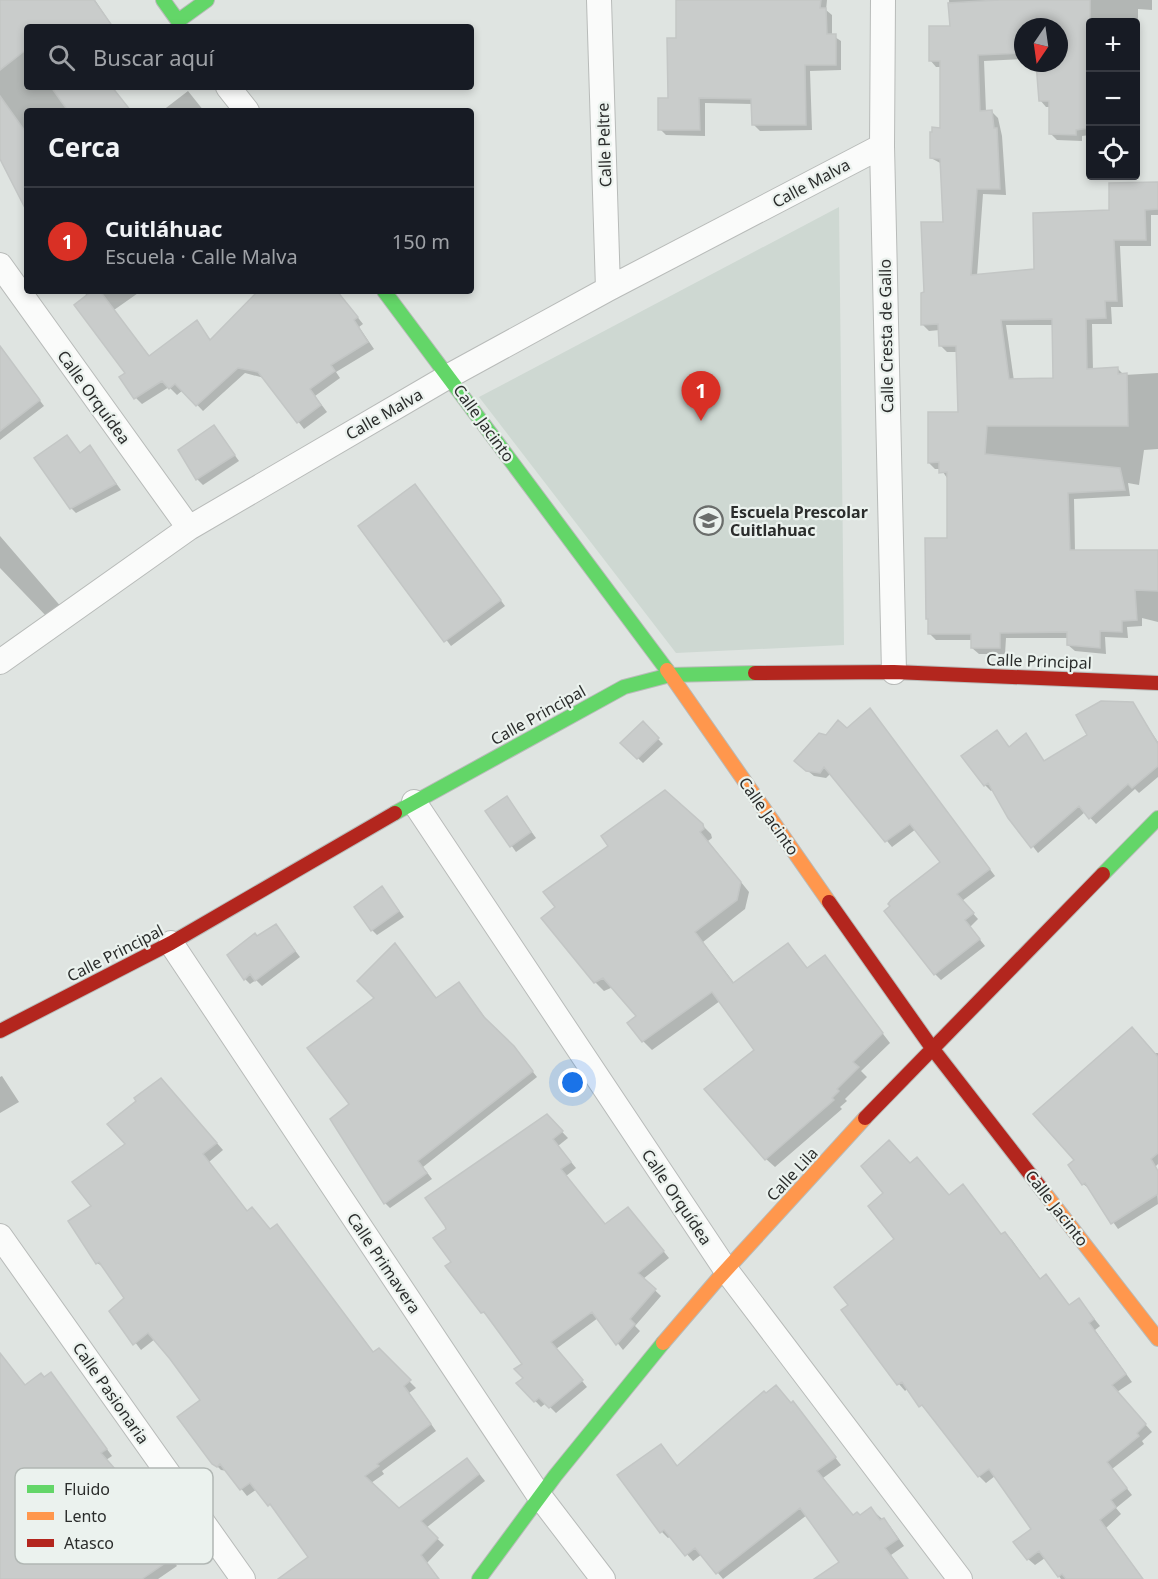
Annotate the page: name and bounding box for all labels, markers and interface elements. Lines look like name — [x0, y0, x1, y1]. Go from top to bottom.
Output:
north arrow — [1014, 18, 1068, 72]
map controls — [1086, 18, 1140, 180]
button: + — [1086, 18, 1140, 72]
search box — [24, 24, 474, 90]
icon: search — [45, 41, 78, 74]
text: Buscar aquí — [93, 42, 214, 72]
button: − — [1086, 72, 1140, 126]
street label: Calle Peltre — [592, 102, 616, 188]
button: locate — [1086, 126, 1140, 180]
text: Cerca — [48, 129, 120, 165]
street label: Calle Malva — [768, 153, 854, 213]
text: Cuitláhuac — [105, 213, 222, 243]
text: 1 — [62, 228, 73, 255]
text: 150 m — [392, 228, 450, 255]
text: Escuela · Calle Malva — [105, 243, 298, 270]
street label: Calle Cresta de Gallo — [874, 259, 898, 413]
street label: Calle Orquídea — [52, 346, 136, 448]
pin: 1 — [682, 372, 720, 421]
street label: Calle Jacinto — [448, 380, 520, 466]
street label: Calle Malva — [342, 383, 426, 445]
place label: Escuela Prescolar Cuitlahuac — [730, 501, 868, 541]
school or university icon: Escuela Prescolar Cuitlahuac — [693, 505, 725, 537]
street label: Calle Principal — [986, 648, 1092, 674]
street label: Calle Principal — [486, 680, 590, 750]
street label: Calle Jacinto — [734, 772, 804, 860]
street label: Calle Principal — [63, 919, 167, 987]
your location — [558, 1068, 587, 1097]
street label: Calle Lila — [761, 1142, 823, 1206]
street label: Calle Orquídea — [637, 1145, 717, 1249]
street label: Calle Jacinto — [1020, 1165, 1094, 1251]
street label: Calle Primavera — [342, 1208, 426, 1318]
street label: Calle Pasionaria — [68, 1338, 154, 1448]
legend — [15, 1468, 213, 1564]
text: Fluido — [64, 1478, 110, 1500]
text: Lento — [64, 1505, 107, 1527]
text: Atasco — [64, 1532, 114, 1554]

